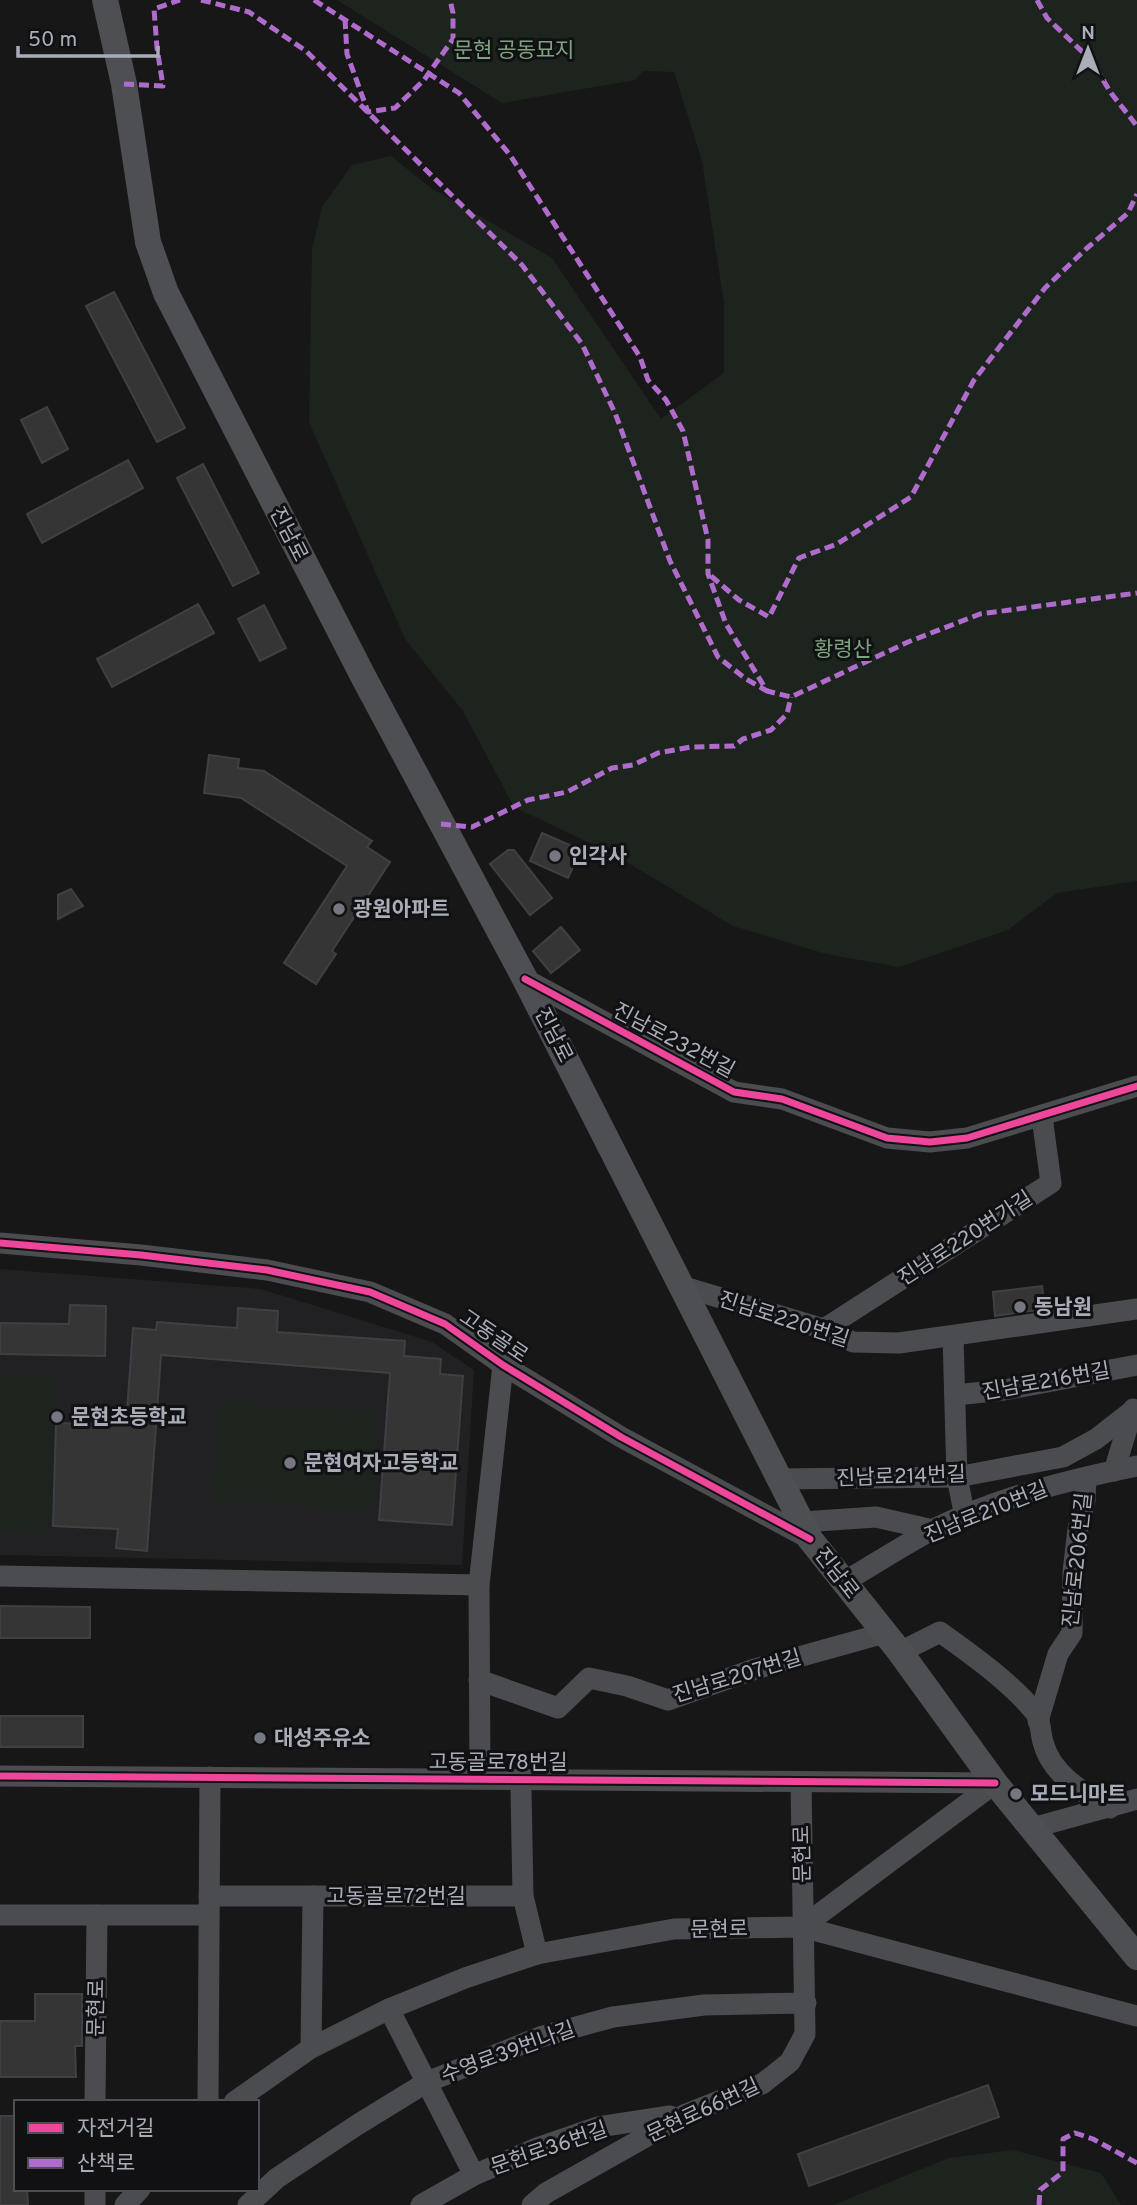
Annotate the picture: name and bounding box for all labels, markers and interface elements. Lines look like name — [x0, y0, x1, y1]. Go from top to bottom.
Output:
scale bar — [18, 14, 158, 58]
north arrow — [1053, 14, 1123, 84]
text: N — [1081, 22, 1095, 46]
text: 50 m — [28, 27, 77, 54]
park label: 문현 공동묘지 — [454, 38, 574, 65]
street label: 진남로 — [262, 503, 313, 567]
park label: 황령산 — [814, 637, 872, 664]
place label: 인각사 — [569, 844, 627, 871]
marker: 인각사 — [547, 848, 563, 864]
place label: 광원아파트 — [353, 897, 450, 924]
marker: 광원아파트 — [331, 901, 347, 917]
street label: 진남로232번길 — [608, 998, 739, 1085]
street label: 진남로 — [527, 1004, 578, 1068]
street label: 진남로220번가길 — [893, 1186, 1038, 1293]
street label: 진남로220번길 — [715, 1287, 852, 1354]
place label: 동남원 — [1034, 1295, 1092, 1322]
marker: 동남원 — [1012, 1299, 1028, 1315]
street label: 고동골로 — [454, 1304, 533, 1370]
street label: 진남로216번길 — [980, 1358, 1113, 1407]
place label: 문현초등학교 — [71, 1405, 187, 1432]
marker: 문현초등학교 — [49, 1409, 65, 1425]
place label: 문현여자고등학교 — [304, 1451, 459, 1478]
marker: 문현여자고등학교 — [282, 1455, 298, 1471]
street label: 진남로214번길 — [836, 1462, 966, 1493]
street label: 진남로210번길 — [921, 1476, 1052, 1550]
street label: 진남로206번길 — [1058, 1491, 1099, 1629]
street label: 진남로 — [807, 1543, 864, 1605]
street label: 진남로207번길 — [670, 1645, 805, 1710]
place label: 대성주유소 — [274, 1726, 371, 1753]
marker: 대성주유소 — [252, 1730, 268, 1746]
street label: 고동골로78번길 — [428, 1750, 568, 1777]
place label: 모드니마트 — [1030, 1782, 1127, 1809]
marker: 모드니마트 — [1008, 1786, 1024, 1802]
street label: 문헌로 — [789, 1825, 818, 1883]
street label: 고동골로72번길 — [326, 1884, 466, 1911]
street label: 문현로 — [690, 1916, 748, 1945]
street label: 문현로 — [83, 1979, 112, 2037]
street label: 수영로39번나길 — [438, 2017, 579, 2090]
street label: 문현로66번길 — [643, 2073, 764, 2149]
legend — [14, 2100, 259, 2191]
text: 자전거길 — [77, 2116, 154, 2143]
street label: 문헌로36번길 — [488, 2117, 611, 2182]
text: 산책로 — [77, 2151, 135, 2178]

